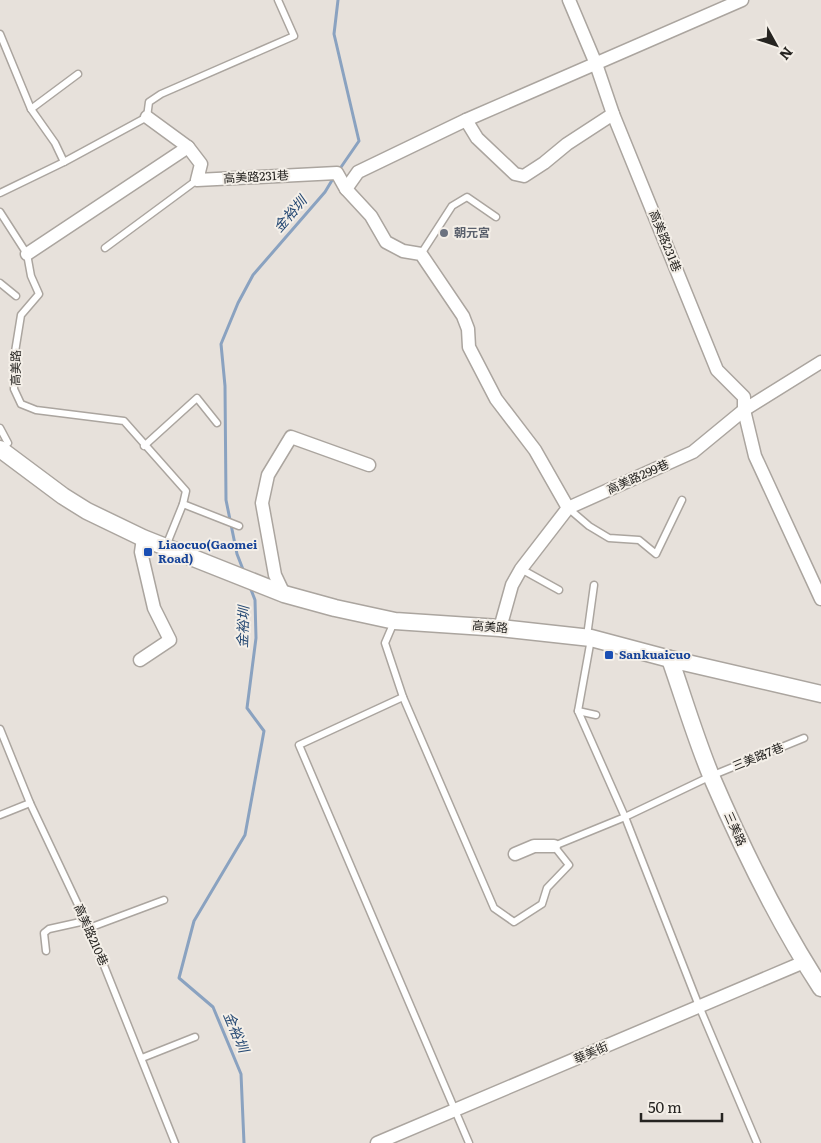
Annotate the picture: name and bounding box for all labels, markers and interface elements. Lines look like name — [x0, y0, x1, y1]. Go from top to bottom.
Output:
north arrow — [751, 20, 801, 70]
text: N — [775, 43, 798, 65]
street label: 高美路231巷 — [223, 165, 289, 187]
water label: 金裕圳 — [268, 189, 312, 236]
street label: 高美路231巷 — [645, 207, 687, 274]
place label: 朝元宮 — [454, 223, 490, 241]
marker: 朝元宮 — [438, 227, 450, 239]
street label: 高美路 — [6, 350, 24, 386]
street label: 高美路299巷 — [603, 454, 672, 498]
place label: Liaocuo(Gaomei Road) — [158, 535, 258, 567]
marker: Liaocuo(Gaomei Road) — [142, 546, 154, 558]
water label: 金裕圳 — [231, 604, 253, 648]
street label: 高美路 — [471, 615, 509, 637]
place label: Sankuaicuo — [619, 645, 691, 663]
marker: Sankuaicuo — [603, 649, 615, 661]
street label: 三美路7巷 — [729, 738, 786, 775]
street label: 三美路 — [720, 808, 751, 849]
street label: 高美路210巷 — [70, 901, 114, 968]
water label: 金裕圳 — [220, 1008, 255, 1057]
street label: 華美街 — [571, 1037, 611, 1067]
scale bar — [641, 1090, 722, 1122]
text: 50 m — [648, 1095, 682, 1118]

